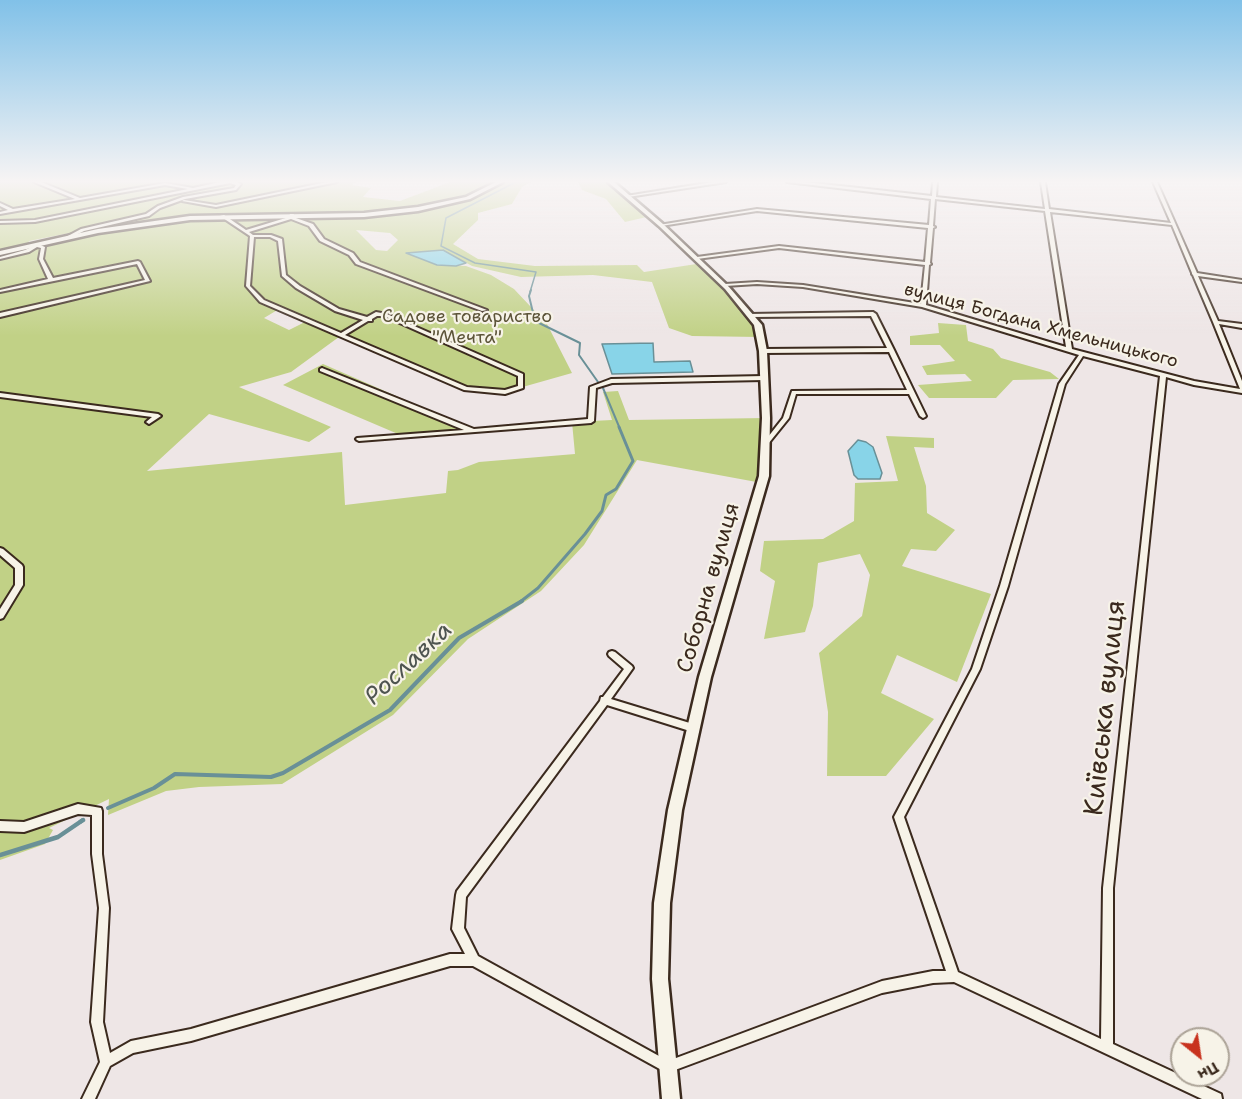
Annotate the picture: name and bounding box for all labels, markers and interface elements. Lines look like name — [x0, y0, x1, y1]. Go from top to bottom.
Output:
street label: вулиця Богдана Хмельницького — [902, 279, 1180, 373]
park label: Садове товариство "Мечта" — [382, 306, 552, 348]
street label: Соборна вулиця — [672, 500, 746, 676]
street label: Київська вулиця — [1079, 599, 1133, 817]
water label: Рославка — [359, 616, 459, 712]
north arrow — [1170, 1027, 1230, 1087]
text: Пн — [1194, 1057, 1223, 1086]

